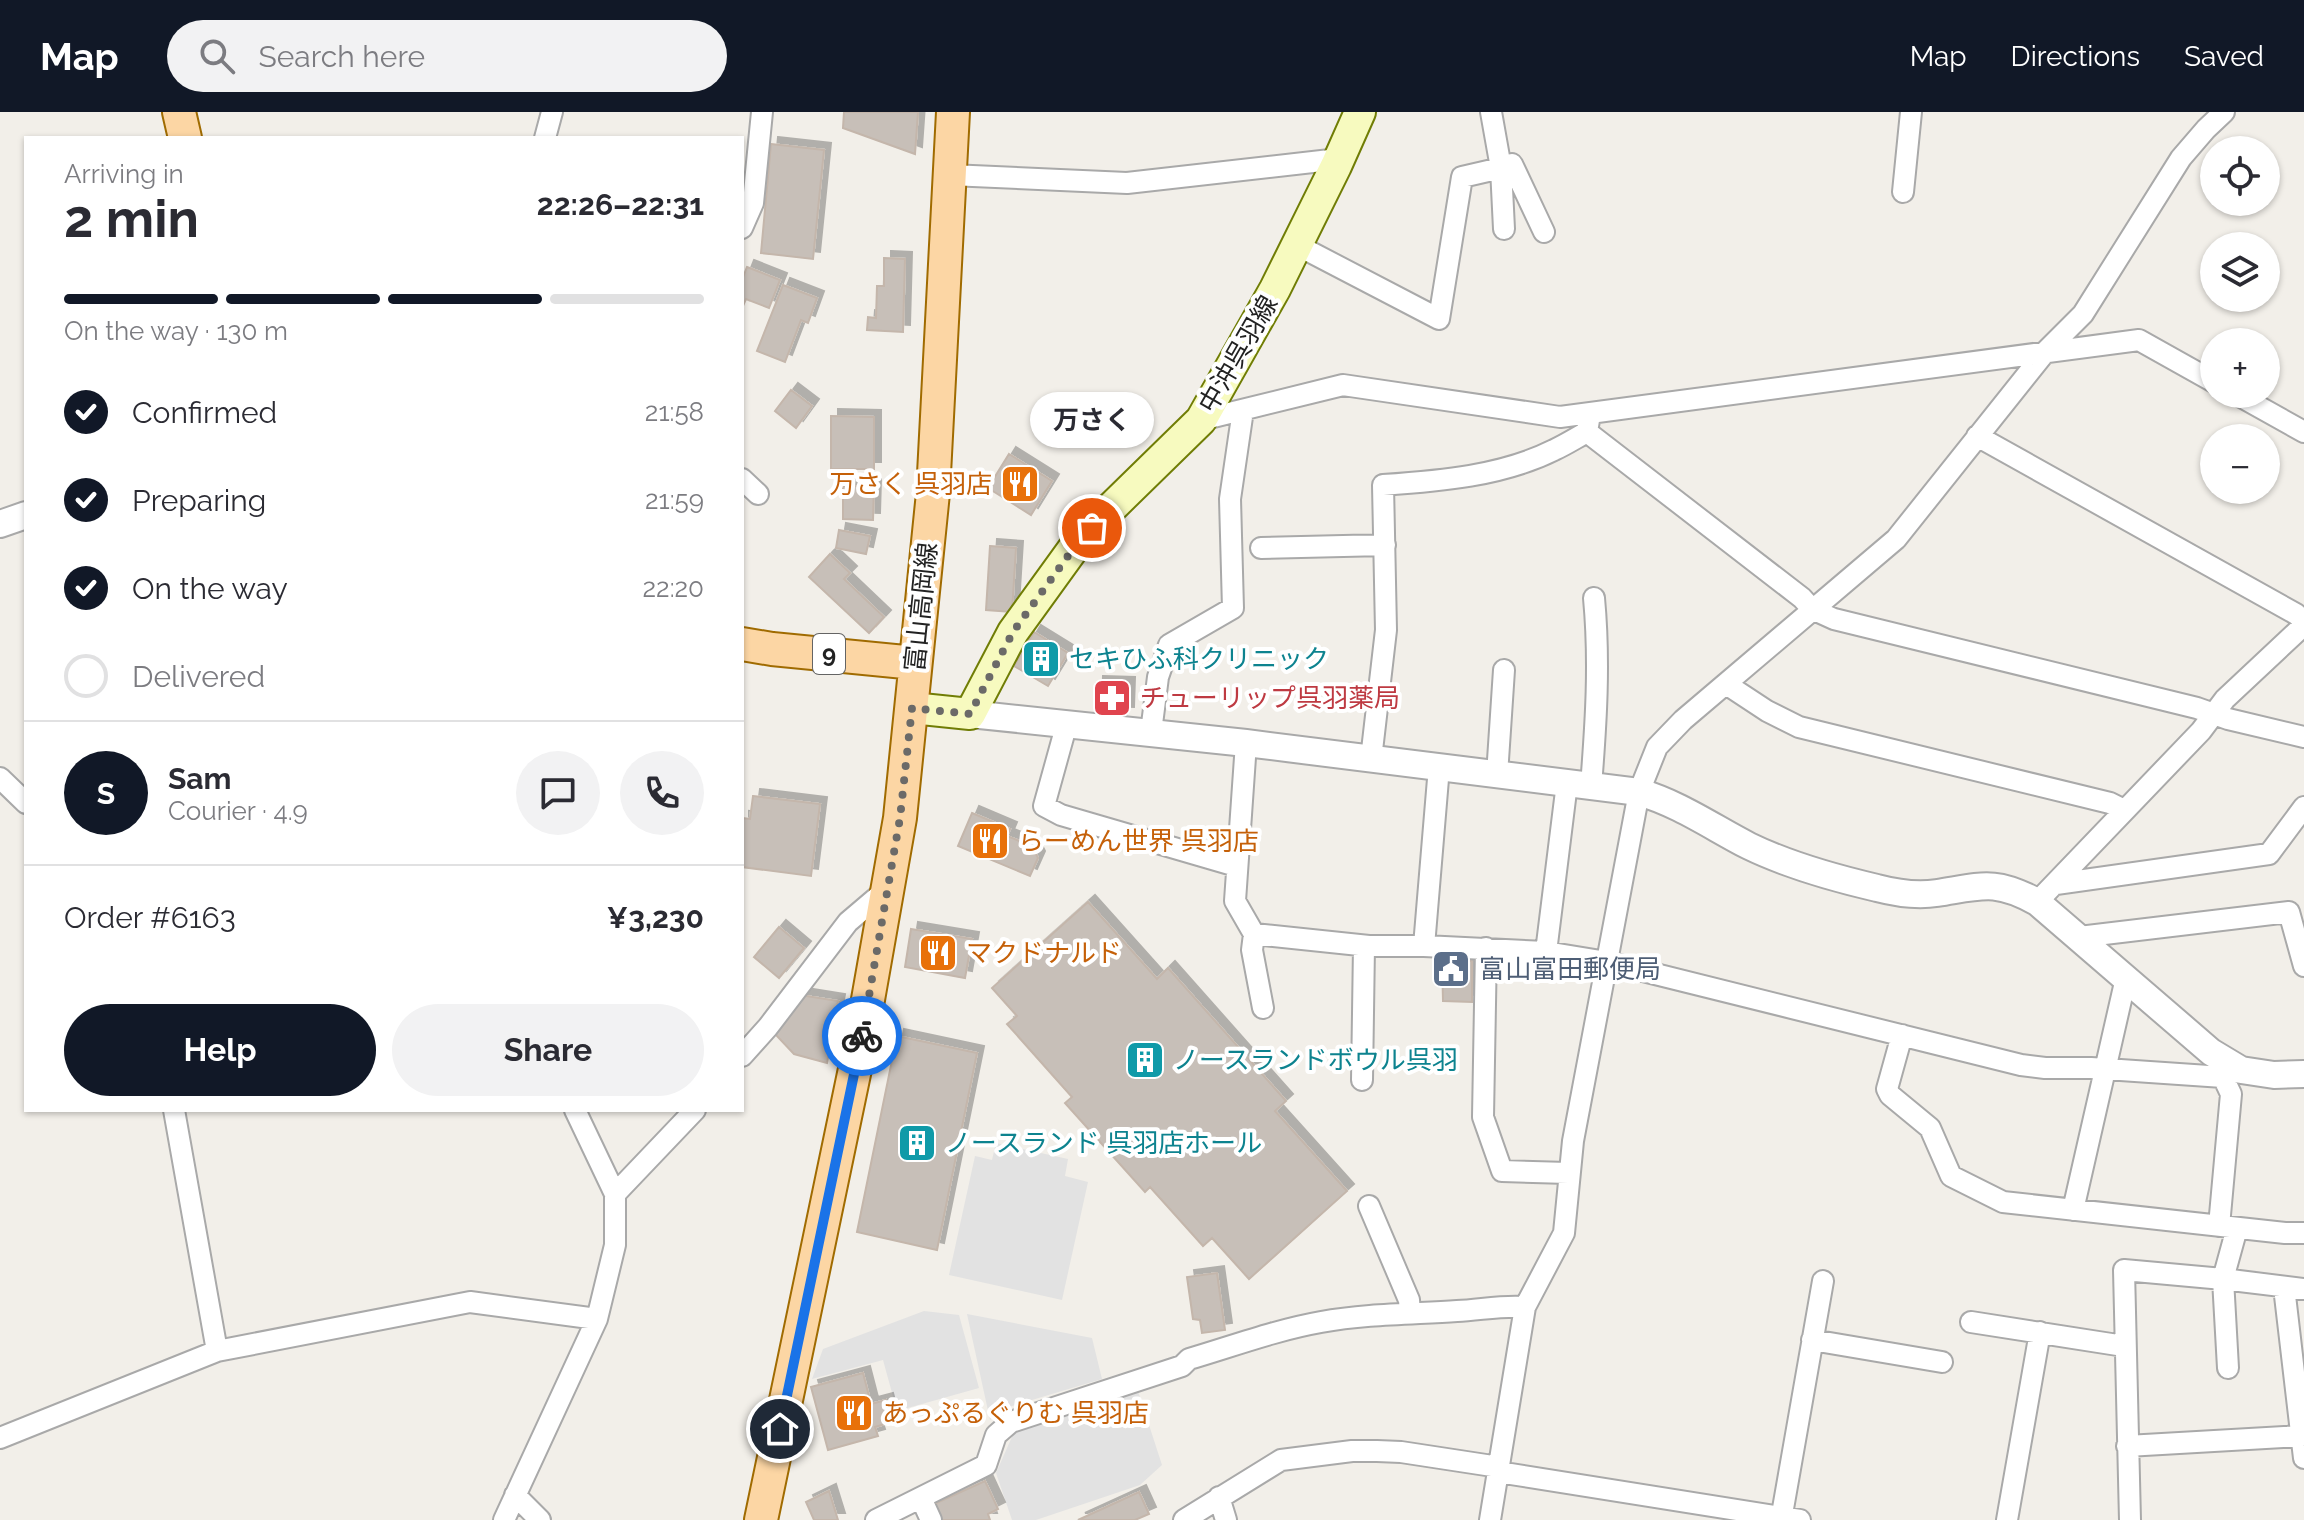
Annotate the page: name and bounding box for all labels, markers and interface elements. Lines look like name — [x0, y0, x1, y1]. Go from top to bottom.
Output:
search box — [167, 20, 727, 92]
text: Map — [40, 34, 119, 79]
icon: search — [195, 34, 239, 78]
text: Search here — [259, 39, 425, 74]
text: Map — [1910, 40, 1967, 73]
text: Directions — [2011, 40, 2140, 73]
text: Saved — [2184, 40, 2264, 73]
map controls — [2200, 136, 2280, 504]
button: locate — [2200, 136, 2280, 216]
text: Arriving in — [64, 159, 184, 189]
text: 22:26–22:31 — [537, 187, 704, 222]
text: 2 min — [64, 188, 199, 249]
button: layers — [2200, 232, 2280, 312]
street label: 中沖呉羽線 — [1193, 290, 1283, 418]
text: On the way · 130 m — [64, 316, 288, 346]
button: + — [2200, 328, 2280, 408]
icon: check — [64, 390, 108, 434]
callout: 万さく — [1030, 392, 1154, 448]
text: Confirmed — [132, 395, 277, 430]
text: 21:58 — [645, 397, 704, 427]
text: 万さく — [1053, 405, 1131, 435]
button: − — [2200, 424, 2280, 504]
restaurant icon: 万さく 呉羽店 — [999, 463, 1041, 505]
place label: 万さく 呉羽店 — [829, 469, 992, 499]
icon: check — [64, 478, 108, 522]
text: Preparing — [132, 483, 266, 518]
text: 21:59 — [645, 485, 704, 515]
pin — [1058, 494, 1126, 562]
icon: bag — [1070, 506, 1114, 550]
street label: 富山高岡線 — [899, 541, 943, 673]
icon: check — [64, 566, 108, 610]
text: On the way — [132, 571, 288, 606]
text: 22:20 — [643, 573, 704, 603]
road number: 9 — [813, 634, 845, 674]
building icon: セキひふ科クリニック — [1020, 638, 1062, 680]
place label: セキひふ科クリニック — [1069, 644, 1329, 674]
text: Delivered — [132, 659, 265, 694]
pharmacy icon: チューリップ呉羽薬局 — [1091, 677, 1133, 719]
place label: チューリップ呉羽薬局 — [1140, 683, 1400, 713]
button: chat — [516, 751, 600, 835]
button: phone — [620, 751, 704, 835]
text: Sam — [168, 761, 231, 796]
text: S — [97, 776, 115, 811]
text: Courier · 4.9 — [168, 796, 308, 826]
restaurant icon: らーめん世界 呉羽店 — [969, 820, 1011, 862]
place label: らーめん世界 呉羽店 — [1018, 826, 1259, 856]
text: Order #6163 — [64, 900, 236, 935]
text: ¥3,230 — [607, 900, 704, 935]
restaurant icon: マクドナルド — [917, 932, 959, 974]
place label: マクドナルド — [966, 938, 1122, 968]
public building icon: 富山富田郵便局 — [1430, 948, 1472, 990]
place label: 富山富田郵便局 — [1479, 954, 1661, 984]
courier — [822, 996, 902, 1076]
button: Help — [64, 1004, 376, 1096]
button: Share — [392, 1004, 704, 1096]
icon: bike — [840, 1014, 884, 1058]
building icon: ノースランドボウル呉羽 — [1124, 1039, 1166, 1081]
place label: ノースランドボウル呉羽 — [1173, 1045, 1458, 1075]
building icon: ノースランド 呉羽店ホール — [896, 1122, 938, 1164]
place label: ノースランド 呉羽店ホール — [945, 1128, 1262, 1158]
restaurant icon: あっぷるぐりむ 呉羽店 — [833, 1392, 875, 1434]
pin — [746, 1395, 814, 1463]
place label: あっぷるぐりむ 呉羽店 — [882, 1398, 1149, 1428]
icon: home — [758, 1407, 802, 1451]

